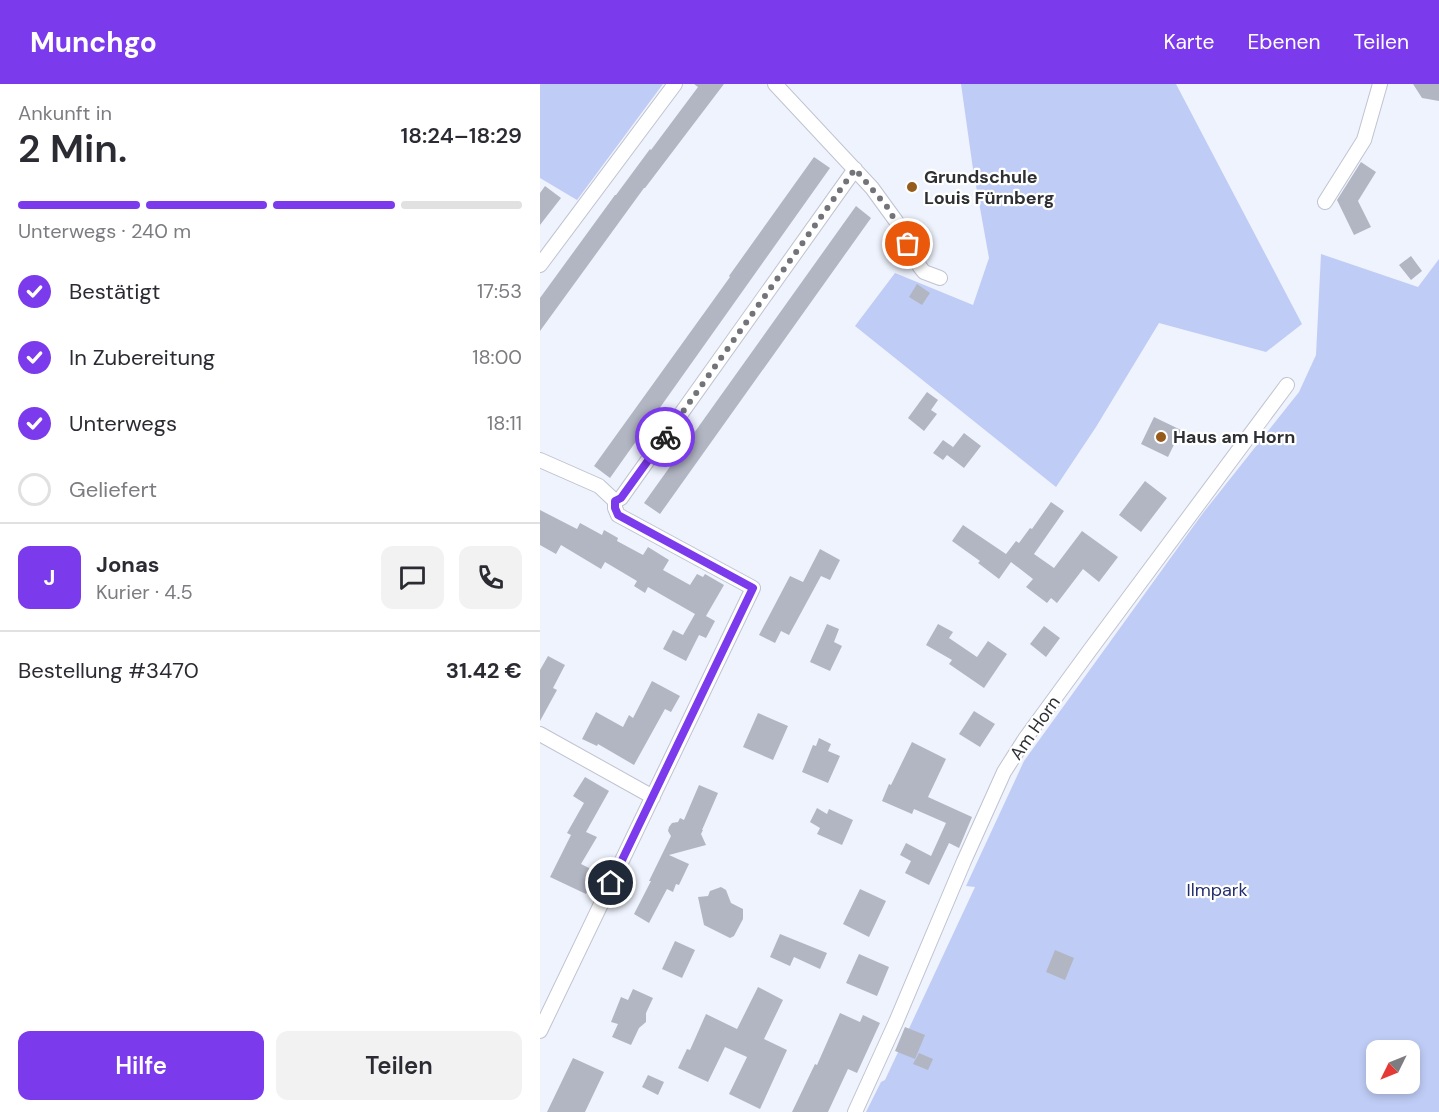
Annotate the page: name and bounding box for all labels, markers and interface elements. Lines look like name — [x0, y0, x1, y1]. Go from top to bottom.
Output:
text: Munchgo — [30, 24, 157, 61]
text: Karte — [1164, 28, 1214, 56]
text: Ebenen — [1247, 28, 1320, 56]
text: Teilen — [1353, 28, 1409, 56]
text: Ankunft in — [18, 100, 112, 126]
text: 18:24–18:29 — [401, 121, 522, 150]
text: 2 Min. — [18, 123, 127, 174]
place label: Grundschule Louis Fürnberg — [924, 165, 1055, 210]
marker: Grundschule Louis Fürnberg — [905, 180, 919, 194]
text: Unterwegs · 240 m — [18, 218, 191, 244]
pin — [882, 218, 933, 269]
icon: bag — [891, 227, 924, 260]
icon: check — [18, 275, 51, 308]
text: Bestätigt — [69, 277, 160, 306]
text: 17:53 — [477, 278, 522, 304]
icon: check — [18, 341, 51, 374]
text: In Zubereitung — [69, 343, 215, 372]
text: 18:00 — [472, 344, 522, 370]
icon: check — [18, 407, 51, 440]
courier — [635, 407, 695, 467]
text: Unterwegs — [69, 409, 177, 438]
text: 18:11 — [487, 410, 522, 436]
icon: bike — [649, 421, 682, 454]
place label: Haus am Horn — [1173, 425, 1295, 449]
marker: Haus am Horn — [1154, 430, 1168, 444]
text: Geliefert — [69, 475, 157, 504]
button: chat — [381, 546, 444, 609]
button: phone — [459, 546, 522, 609]
text: Jonas — [96, 550, 160, 579]
text: J — [44, 563, 55, 592]
text: Kurier · 4.5 — [96, 579, 193, 605]
text: Bestellung #3470 — [18, 656, 199, 685]
text: 31.42 € — [446, 656, 522, 685]
street label: Am Horn — [1004, 691, 1066, 765]
pin — [585, 857, 636, 908]
icon: home — [594, 866, 627, 899]
park label: Ilmpark — [1186, 878, 1248, 902]
button: Hilfe — [18, 1031, 264, 1100]
button: Teilen — [276, 1031, 522, 1100]
north arrow — [1366, 1040, 1420, 1094]
map controls — [1366, 1040, 1420, 1094]

